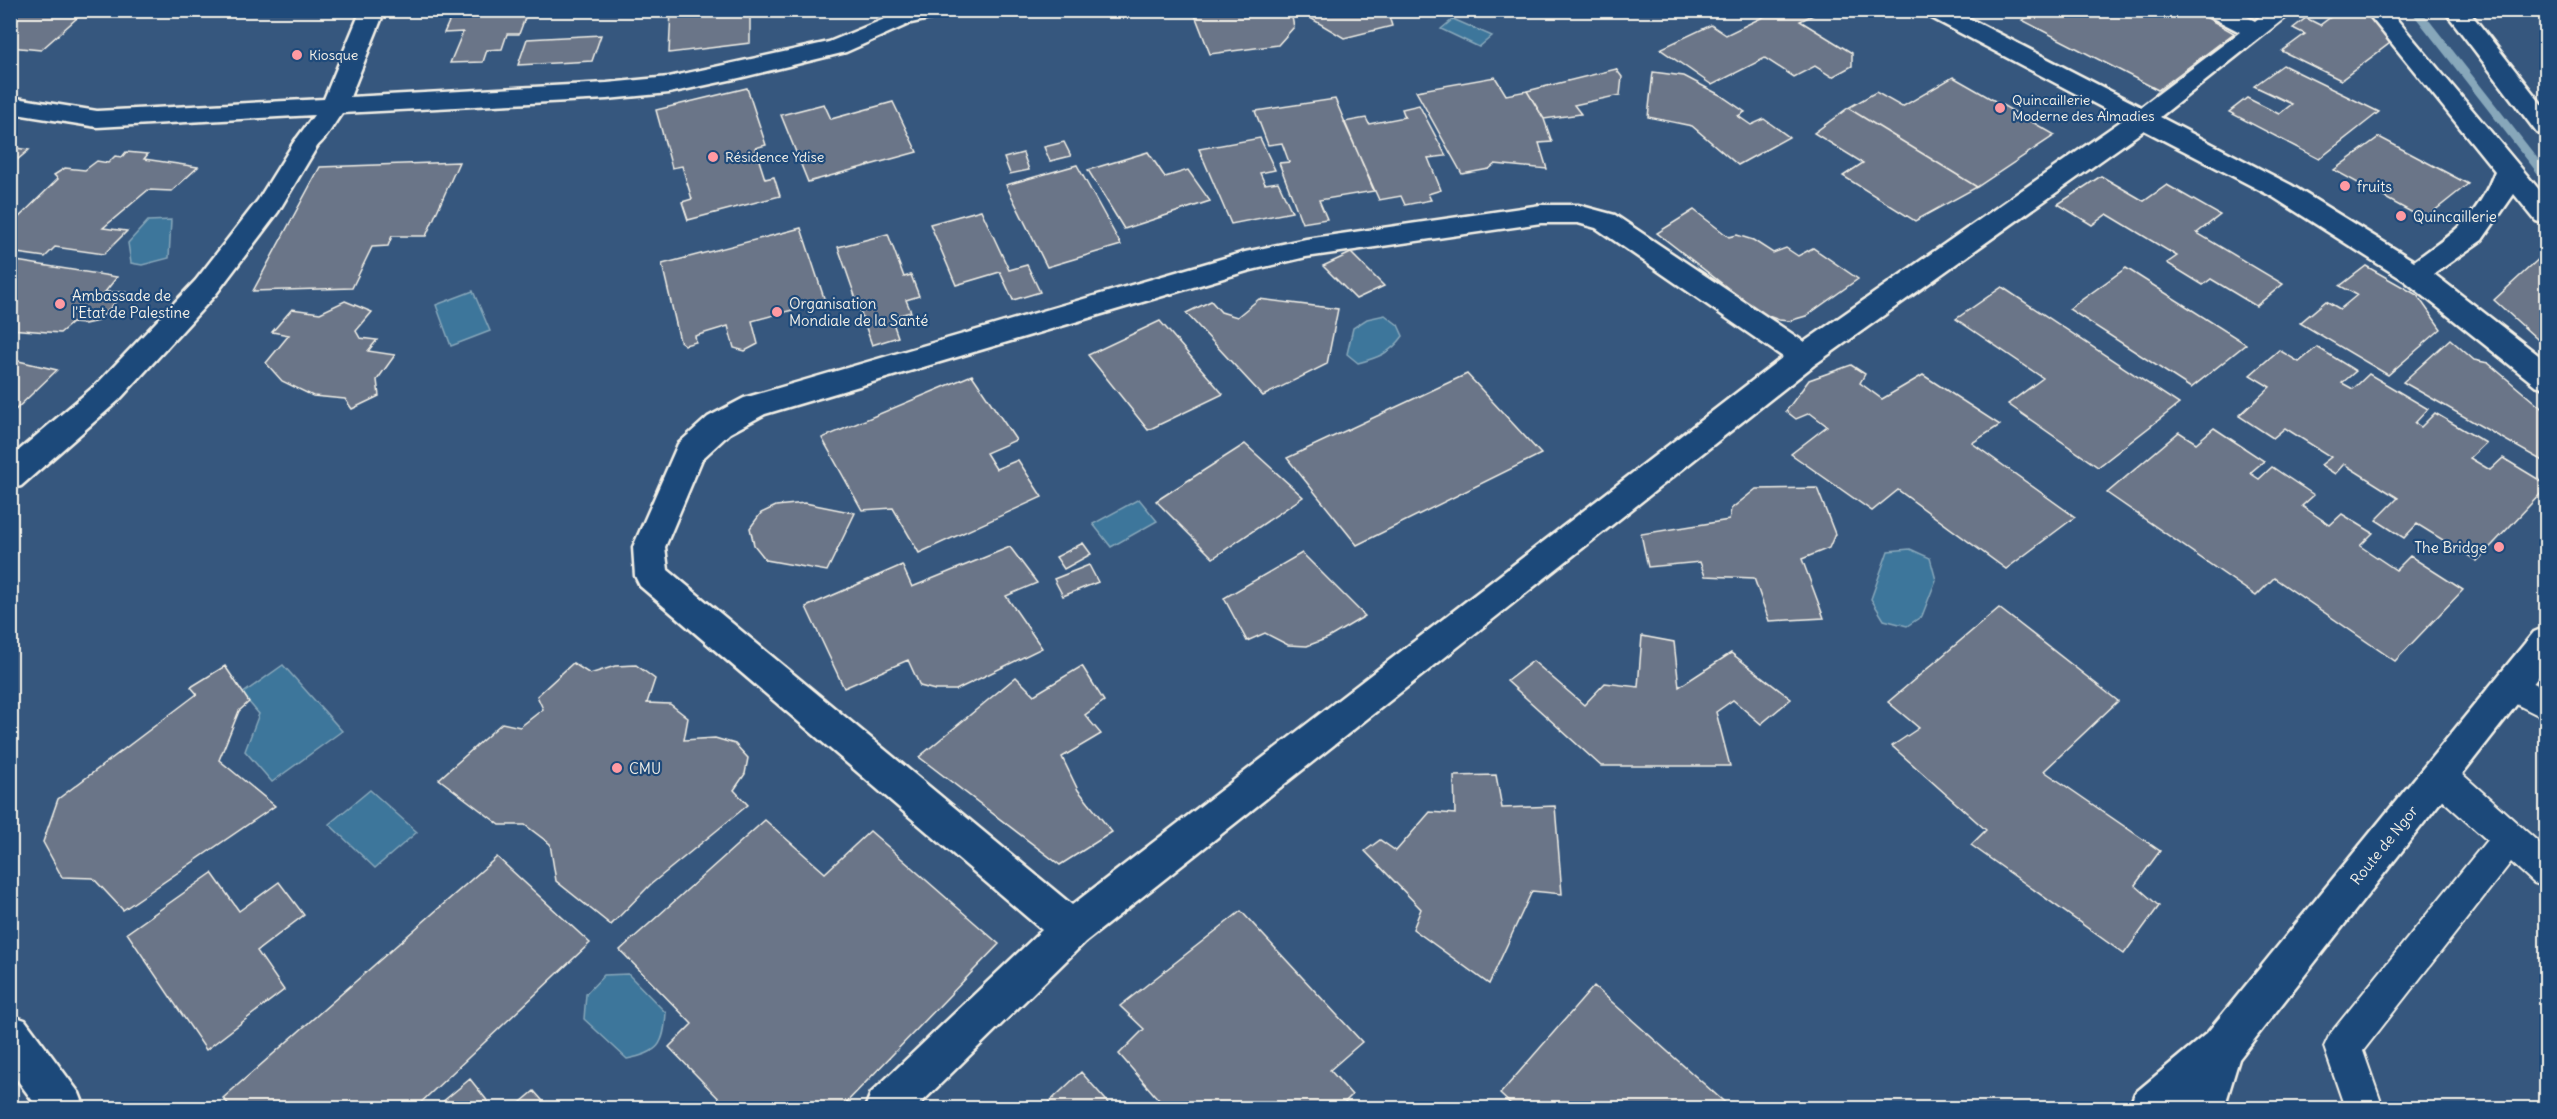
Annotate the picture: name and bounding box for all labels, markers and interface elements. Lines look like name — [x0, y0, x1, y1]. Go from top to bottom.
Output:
place label: Kiosque — [309, 46, 358, 64]
marker: Kiosque — [290, 48, 304, 62]
place label: Quincaillerie Moderne des Almadies — [2012, 91, 2155, 125]
marker: Quincaillerie Moderne des Almadies — [1993, 101, 2007, 115]
place label: Résidence Ydise — [725, 148, 824, 166]
marker: Résidence Ydise — [706, 150, 720, 164]
place label: fruits — [2357, 177, 2392, 196]
marker: fruits — [2338, 179, 2352, 193]
place label: Quincaillerie — [2413, 207, 2497, 226]
marker: Quincaillerie — [2394, 209, 2408, 223]
place label: Ambassade de l'Etat de Palestine — [72, 286, 190, 322]
place label: Organisation Mondiale de la Santé — [789, 294, 928, 330]
marker: Ambassade de l'Etat de Palestine — [53, 297, 67, 311]
marker: Organisation Mondiale de la Santé — [770, 305, 784, 319]
place label: The Bridge — [2414, 538, 2487, 557]
marker: The Bridge — [2492, 540, 2506, 554]
place label: CMU — [629, 759, 661, 778]
marker: CMU — [610, 761, 624, 775]
street label: Route de Ngor — [2346, 801, 2422, 889]

